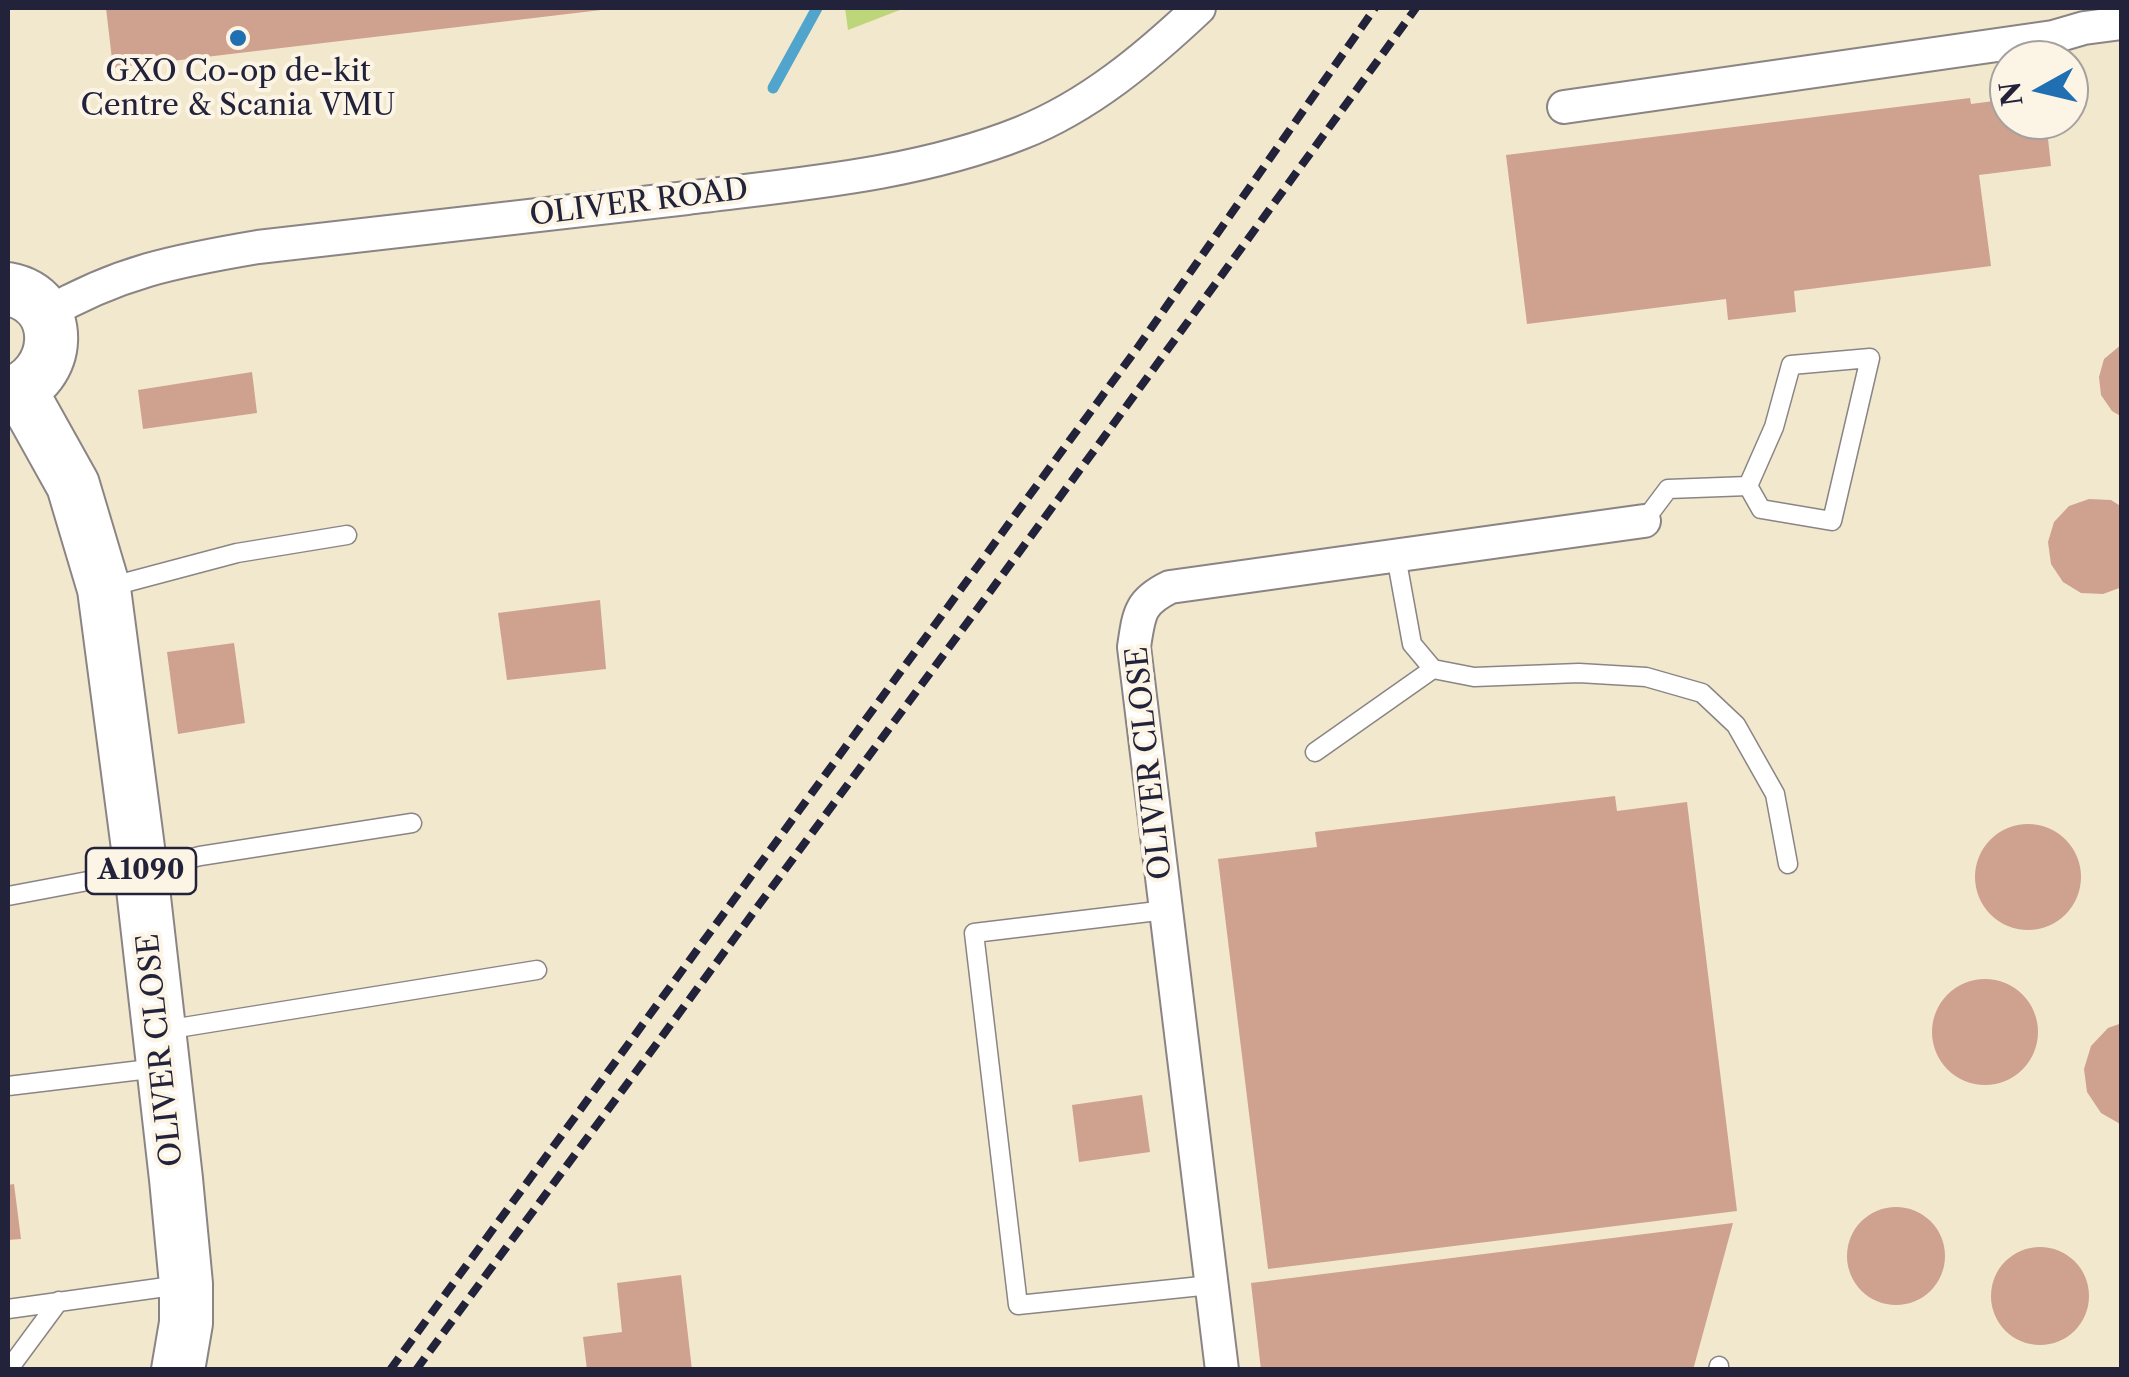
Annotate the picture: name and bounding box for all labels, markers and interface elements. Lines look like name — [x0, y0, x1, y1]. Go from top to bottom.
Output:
marker: GXO Co-op de-kit Centre & Scania VMU — [227, 27, 249, 49]
north arrow — [1989, 40, 2089, 140]
place label: GXO Co-op de-kit Centre & Scania VMU — [81, 54, 395, 124]
text: N — [1993, 79, 2030, 108]
street label: OLIVER ROAD — [528, 172, 750, 234]
street label: OLIVER CLOSE — [1120, 645, 1180, 881]
road number: A1090 — [86, 848, 196, 894]
street label: OLIVER CLOSE — [131, 932, 191, 1168]

